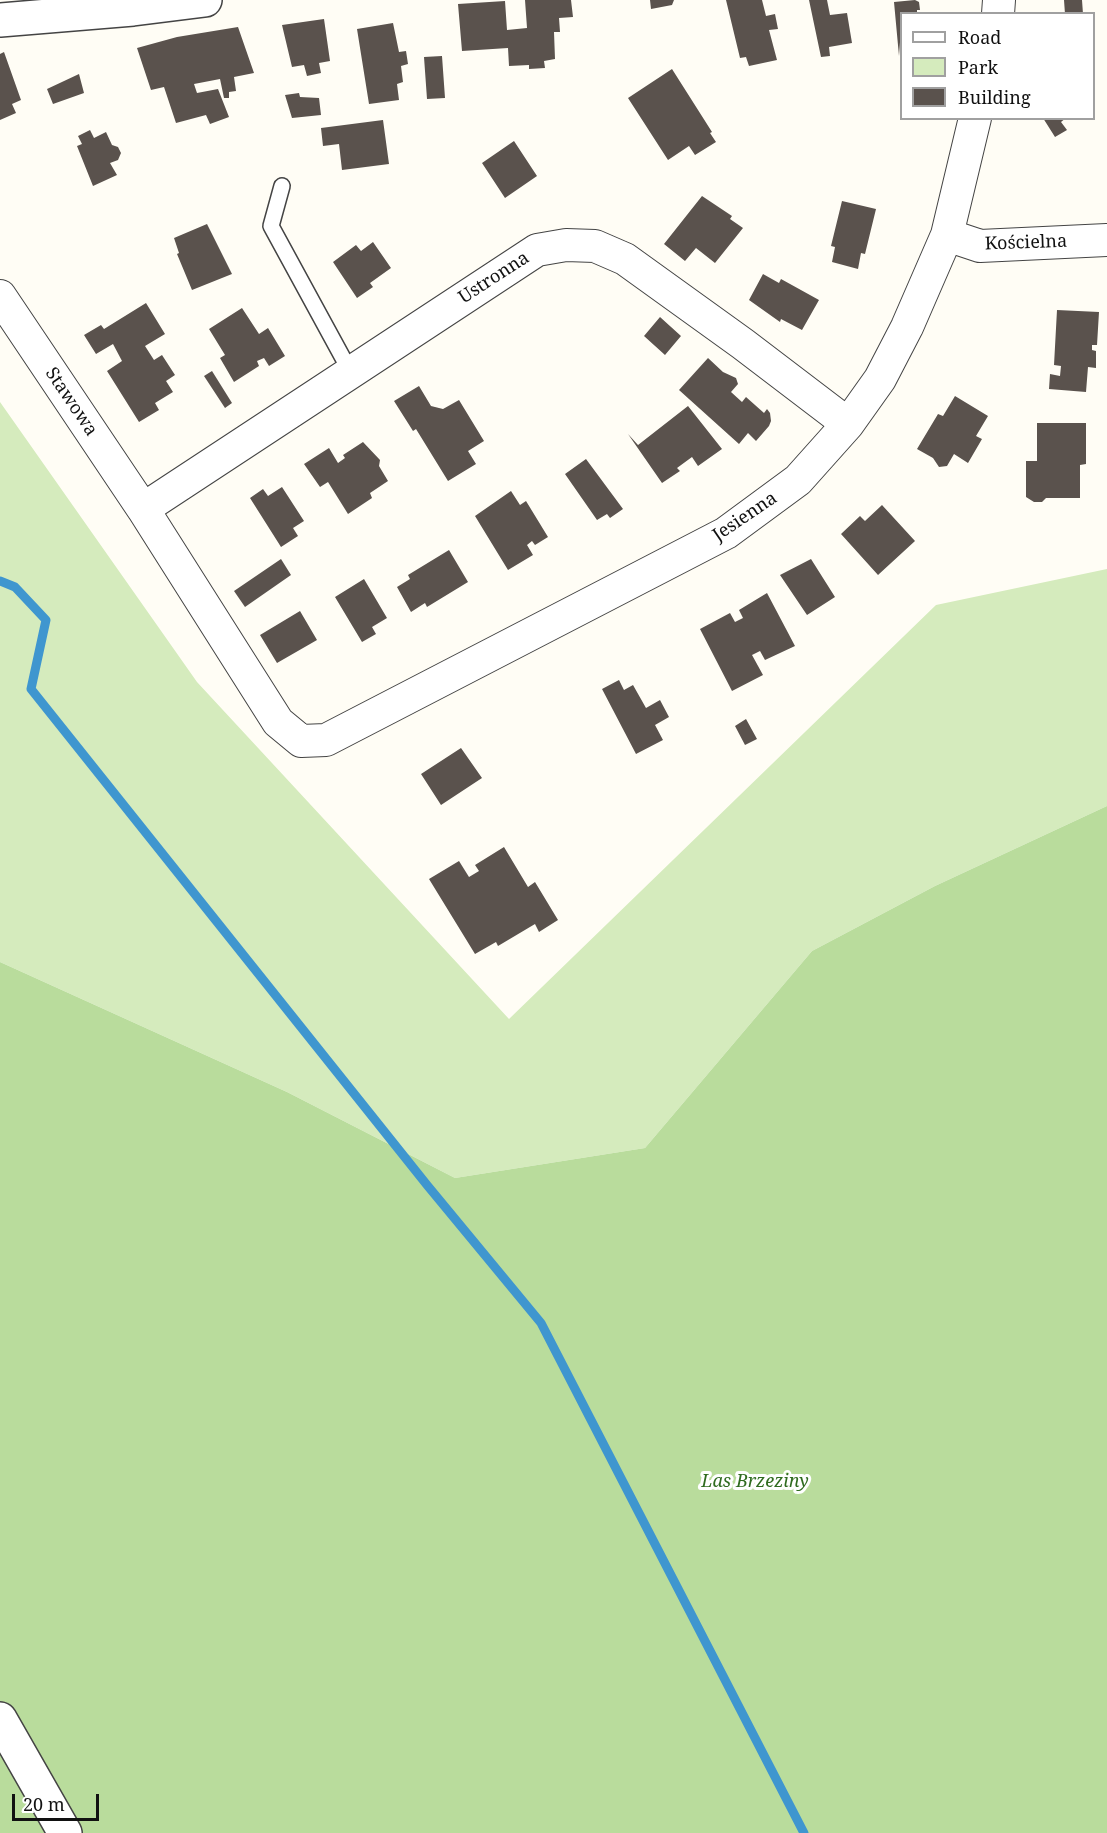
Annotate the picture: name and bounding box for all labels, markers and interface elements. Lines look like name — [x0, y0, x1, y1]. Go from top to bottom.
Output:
legend — [900, 12, 1095, 120]
text: Road — [958, 25, 1001, 49]
text: Park — [958, 55, 998, 79]
text: Building — [958, 85, 1031, 109]
street label: Kościelna — [984, 231, 1068, 255]
street label: Ustronna — [455, 247, 533, 309]
street label: Stawowa — [40, 364, 102, 440]
street label: Jesienna — [709, 488, 781, 546]
park label: Las Brzeziny — [701, 1471, 809, 1493]
scale bar — [15, 1782, 102, 1820]
text: 20 m — [23, 1792, 65, 1816]

